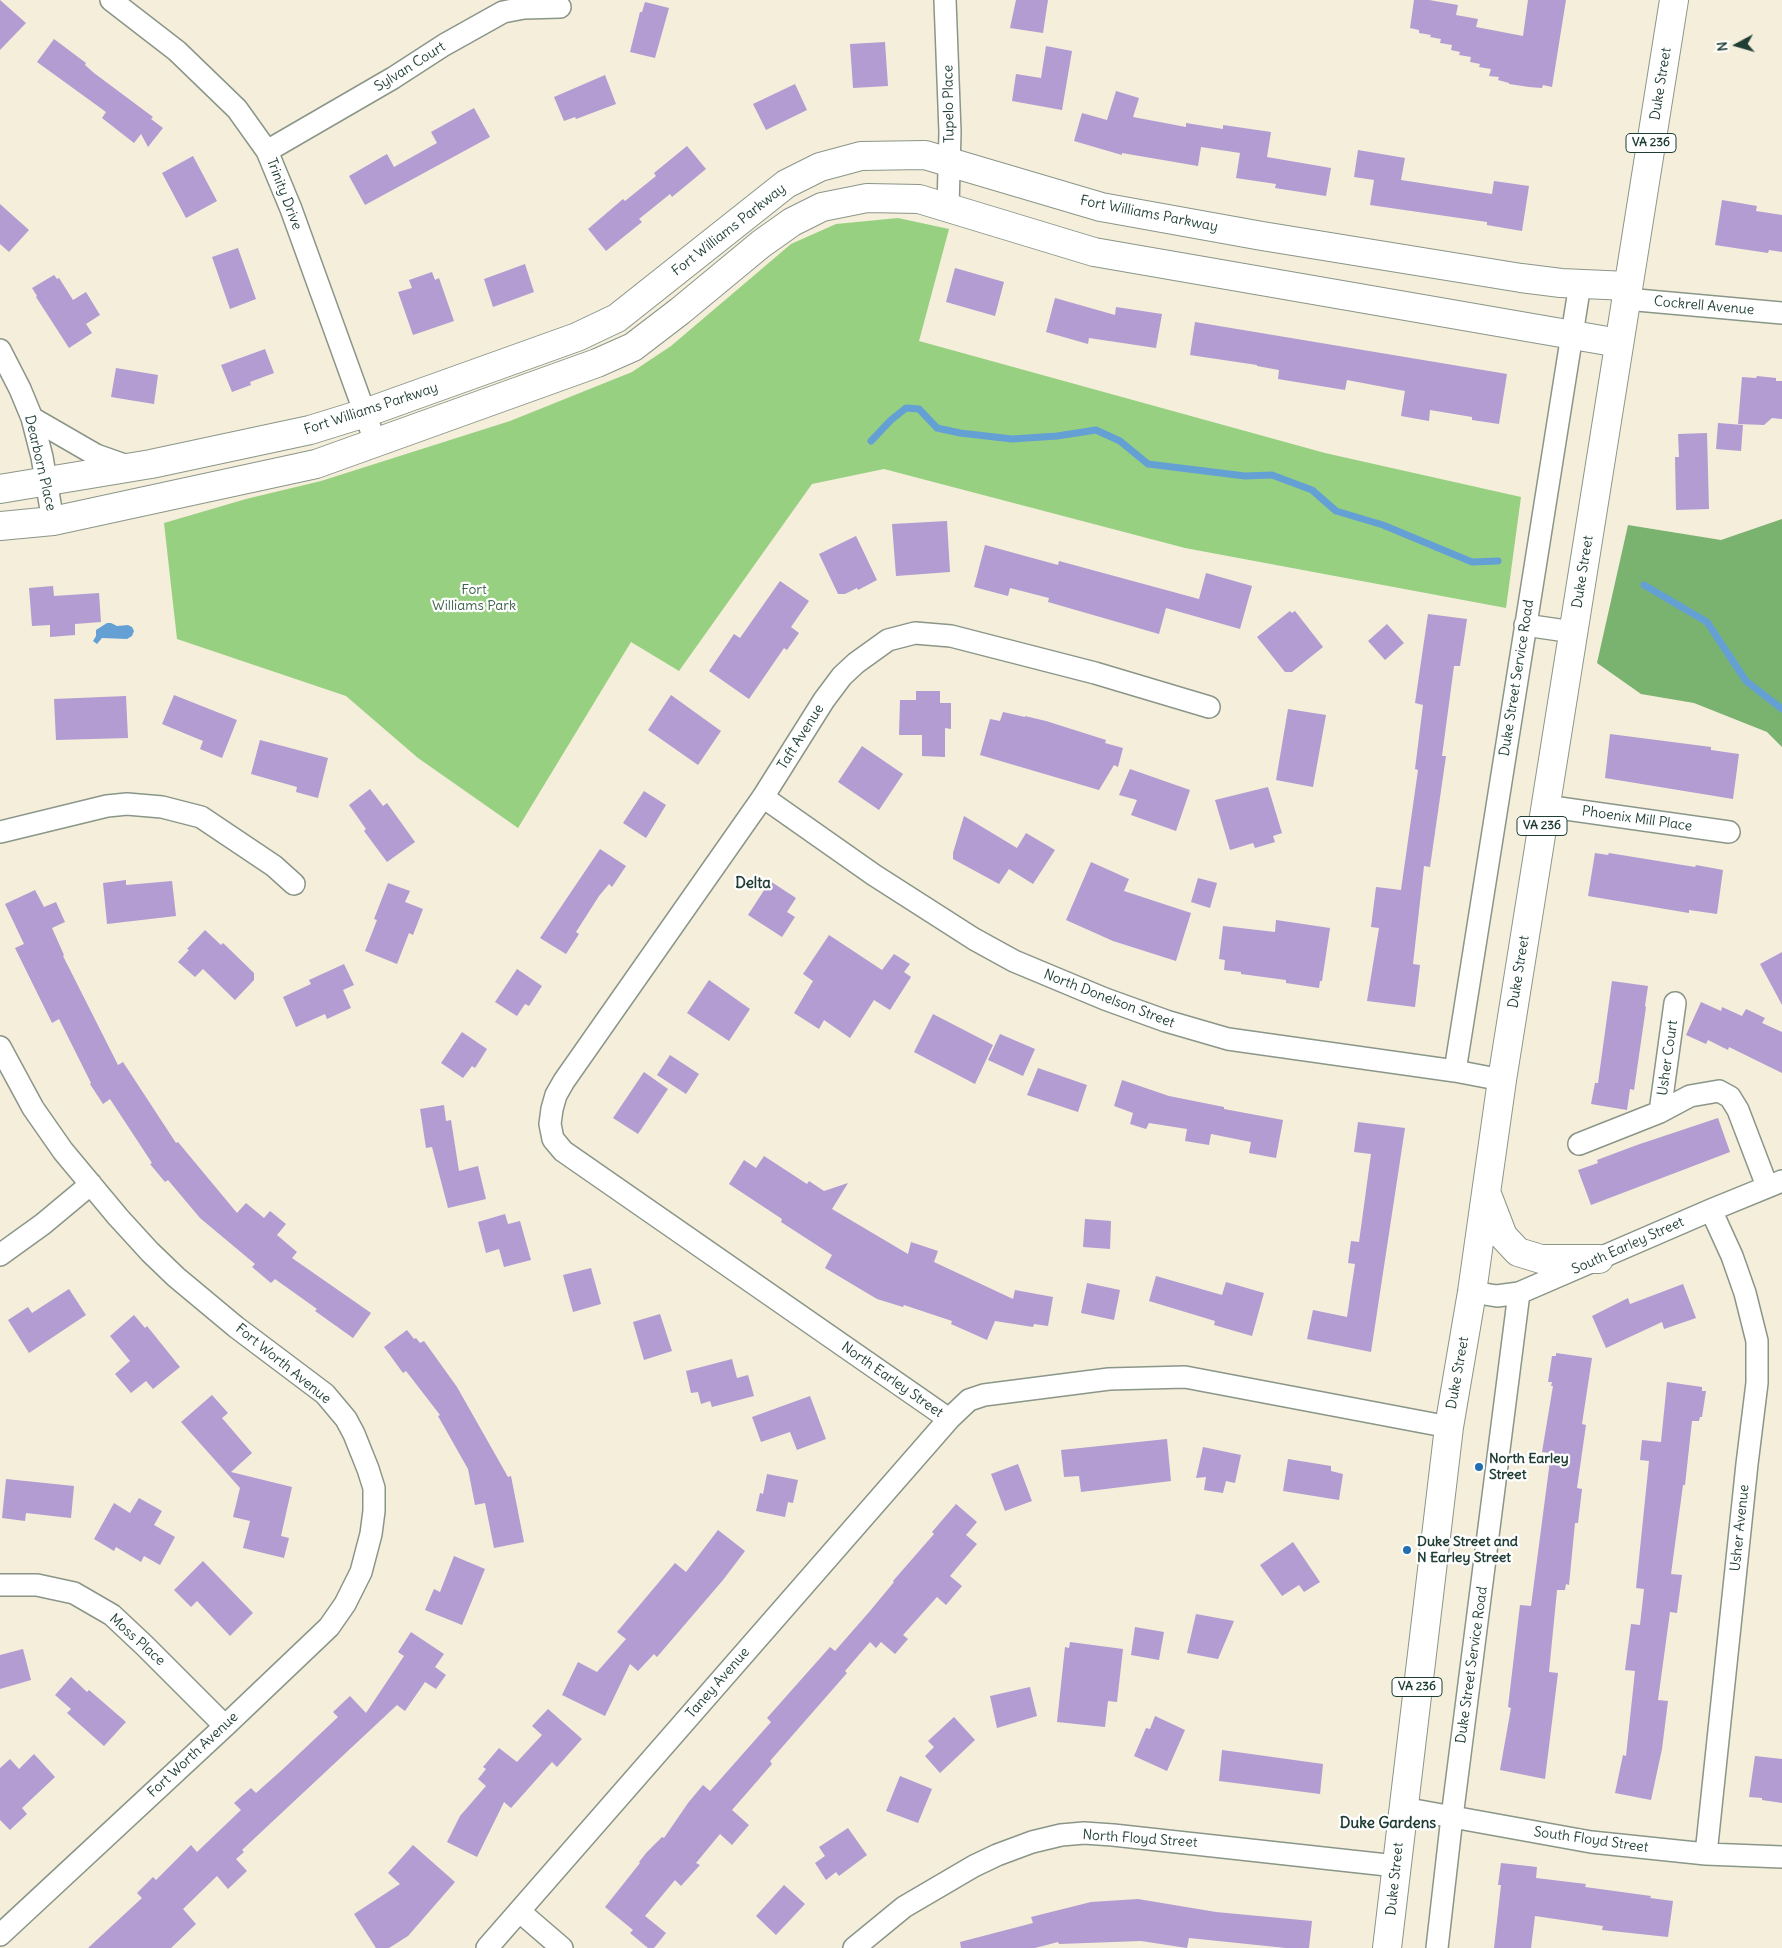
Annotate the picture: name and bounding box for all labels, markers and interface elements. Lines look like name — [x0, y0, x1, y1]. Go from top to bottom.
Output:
north arrow — [1712, 20, 1762, 70]
street label: Sylvan Court — [371, 39, 449, 95]
text: N — [1713, 41, 1732, 52]
street label: Duke Street — [1647, 46, 1675, 122]
street label: Tupelo Place — [940, 65, 958, 143]
road number: VA 236 — [1626, 134, 1676, 152]
street label: Trinity Drive — [263, 156, 305, 232]
street label: Fort Williams Parkway — [669, 180, 789, 280]
street label: Fort Williams Parkway — [1079, 192, 1219, 236]
street label: Cockrell Avenue — [1653, 293, 1755, 319]
street label: Fort Williams Parkway — [302, 379, 440, 439]
street label: Dearborn Place — [21, 413, 59, 513]
street label: Duke Street — [1569, 534, 1597, 610]
park label: Fort Williams Park — [432, 582, 516, 614]
street label: Duke Street Service Road — [1496, 599, 1538, 757]
street label: Taft Avenue — [774, 701, 828, 773]
street label: Phoenix Mill Place — [1581, 803, 1693, 835]
road number: VA 236 — [1517, 816, 1567, 836]
district label: Delta — [735, 875, 771, 893]
street label: Duke Street — [1505, 934, 1533, 1010]
street label: North Donelson Street — [1041, 966, 1177, 1032]
street label: Usher Court — [1654, 1019, 1682, 1097]
street label: South Earley Street — [1569, 1214, 1687, 1278]
street label: Fort Worth Avenue — [232, 1320, 334, 1408]
street label: Duke Street — [1443, 1335, 1473, 1411]
street label: North Earley Street — [838, 1339, 946, 1421]
place label: North Earley Street — [1489, 1451, 1569, 1484]
marker: North Earley Street — [1473, 1461, 1485, 1473]
street label: Usher Avenue — [1727, 1484, 1753, 1572]
place label: Duke Street and N Earley Street — [1417, 1534, 1518, 1566]
marker: Duke Street and N Earley Street — [1401, 1544, 1413, 1556]
street label: Duke Street Service Road — [1453, 1585, 1491, 1745]
street label: Moss Place — [106, 1611, 168, 1669]
street label: Taney Avenue — [683, 1644, 753, 1722]
road number: VA 236 — [1392, 1678, 1442, 1696]
street label: Fort Worth Avenue — [144, 1709, 242, 1801]
district label: Duke Gardens — [1340, 1815, 1436, 1833]
street label: South Floyd Street — [1533, 1824, 1649, 1856]
street label: North Floyd Street — [1082, 1827, 1198, 1851]
street label: Duke Street — [1383, 1842, 1407, 1916]

